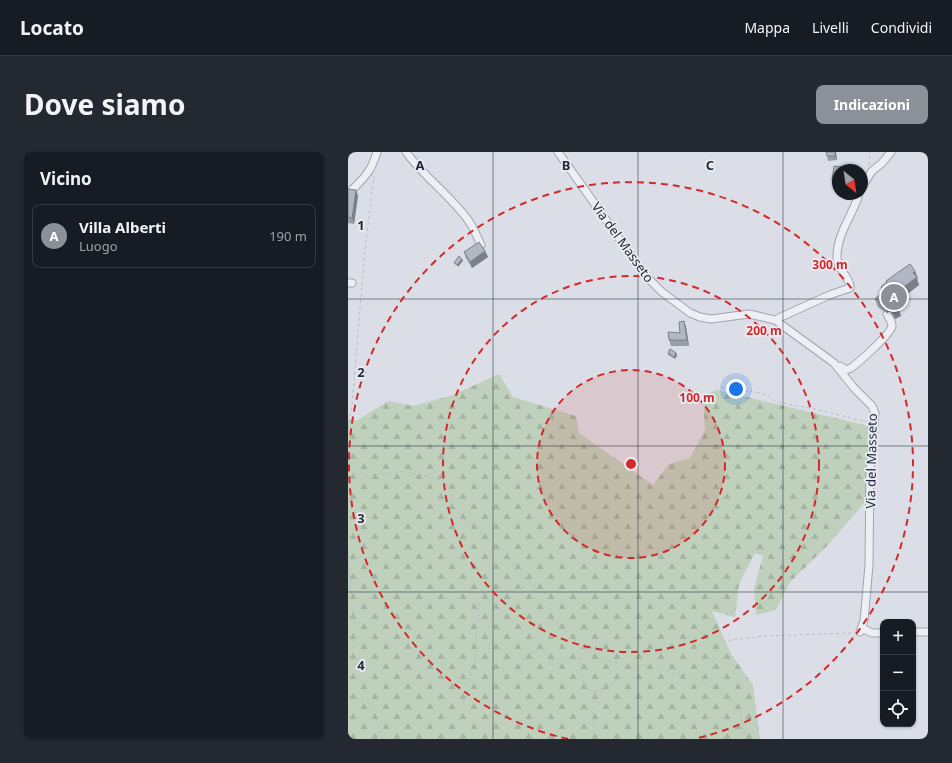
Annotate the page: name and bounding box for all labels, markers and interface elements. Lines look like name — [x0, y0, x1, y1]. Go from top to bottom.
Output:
text: Locato — [20, 15, 84, 41]
text: Mappa — [744, 18, 790, 37]
text: Livelli — [812, 18, 849, 37]
text: Condividi — [871, 18, 932, 37]
text: Dove siamo — [24, 85, 185, 123]
button: Indicazioni — [816, 85, 928, 124]
text: A — [416, 156, 425, 174]
text: B — [562, 156, 570, 174]
text: C — [706, 156, 714, 174]
north arrow — [832, 164, 868, 200]
text: Vicino — [40, 167, 92, 190]
street label: Via del Masseto — [588, 198, 658, 286]
text: 1 — [357, 216, 365, 234]
text: Villa Alberti — [79, 217, 166, 237]
text: A — [50, 227, 59, 245]
text: 190 m — [269, 227, 307, 245]
text: Luogo — [79, 237, 118, 255]
text: 300 m — [812, 256, 848, 273]
pin: A — [881, 282, 907, 312]
text: 200 m — [746, 322, 782, 339]
text: 2 — [357, 363, 365, 381]
your location — [726, 379, 746, 399]
text: 100 m — [679, 389, 715, 406]
street label: Via del Masseto — [861, 413, 881, 509]
centre of rings — [624, 457, 638, 471]
text: 3 — [357, 509, 365, 527]
map controls — [880, 619, 916, 727]
button: + — [880, 619, 916, 655]
button: − — [880, 655, 916, 691]
text: 4 — [357, 656, 365, 674]
button: locate — [880, 691, 916, 727]

